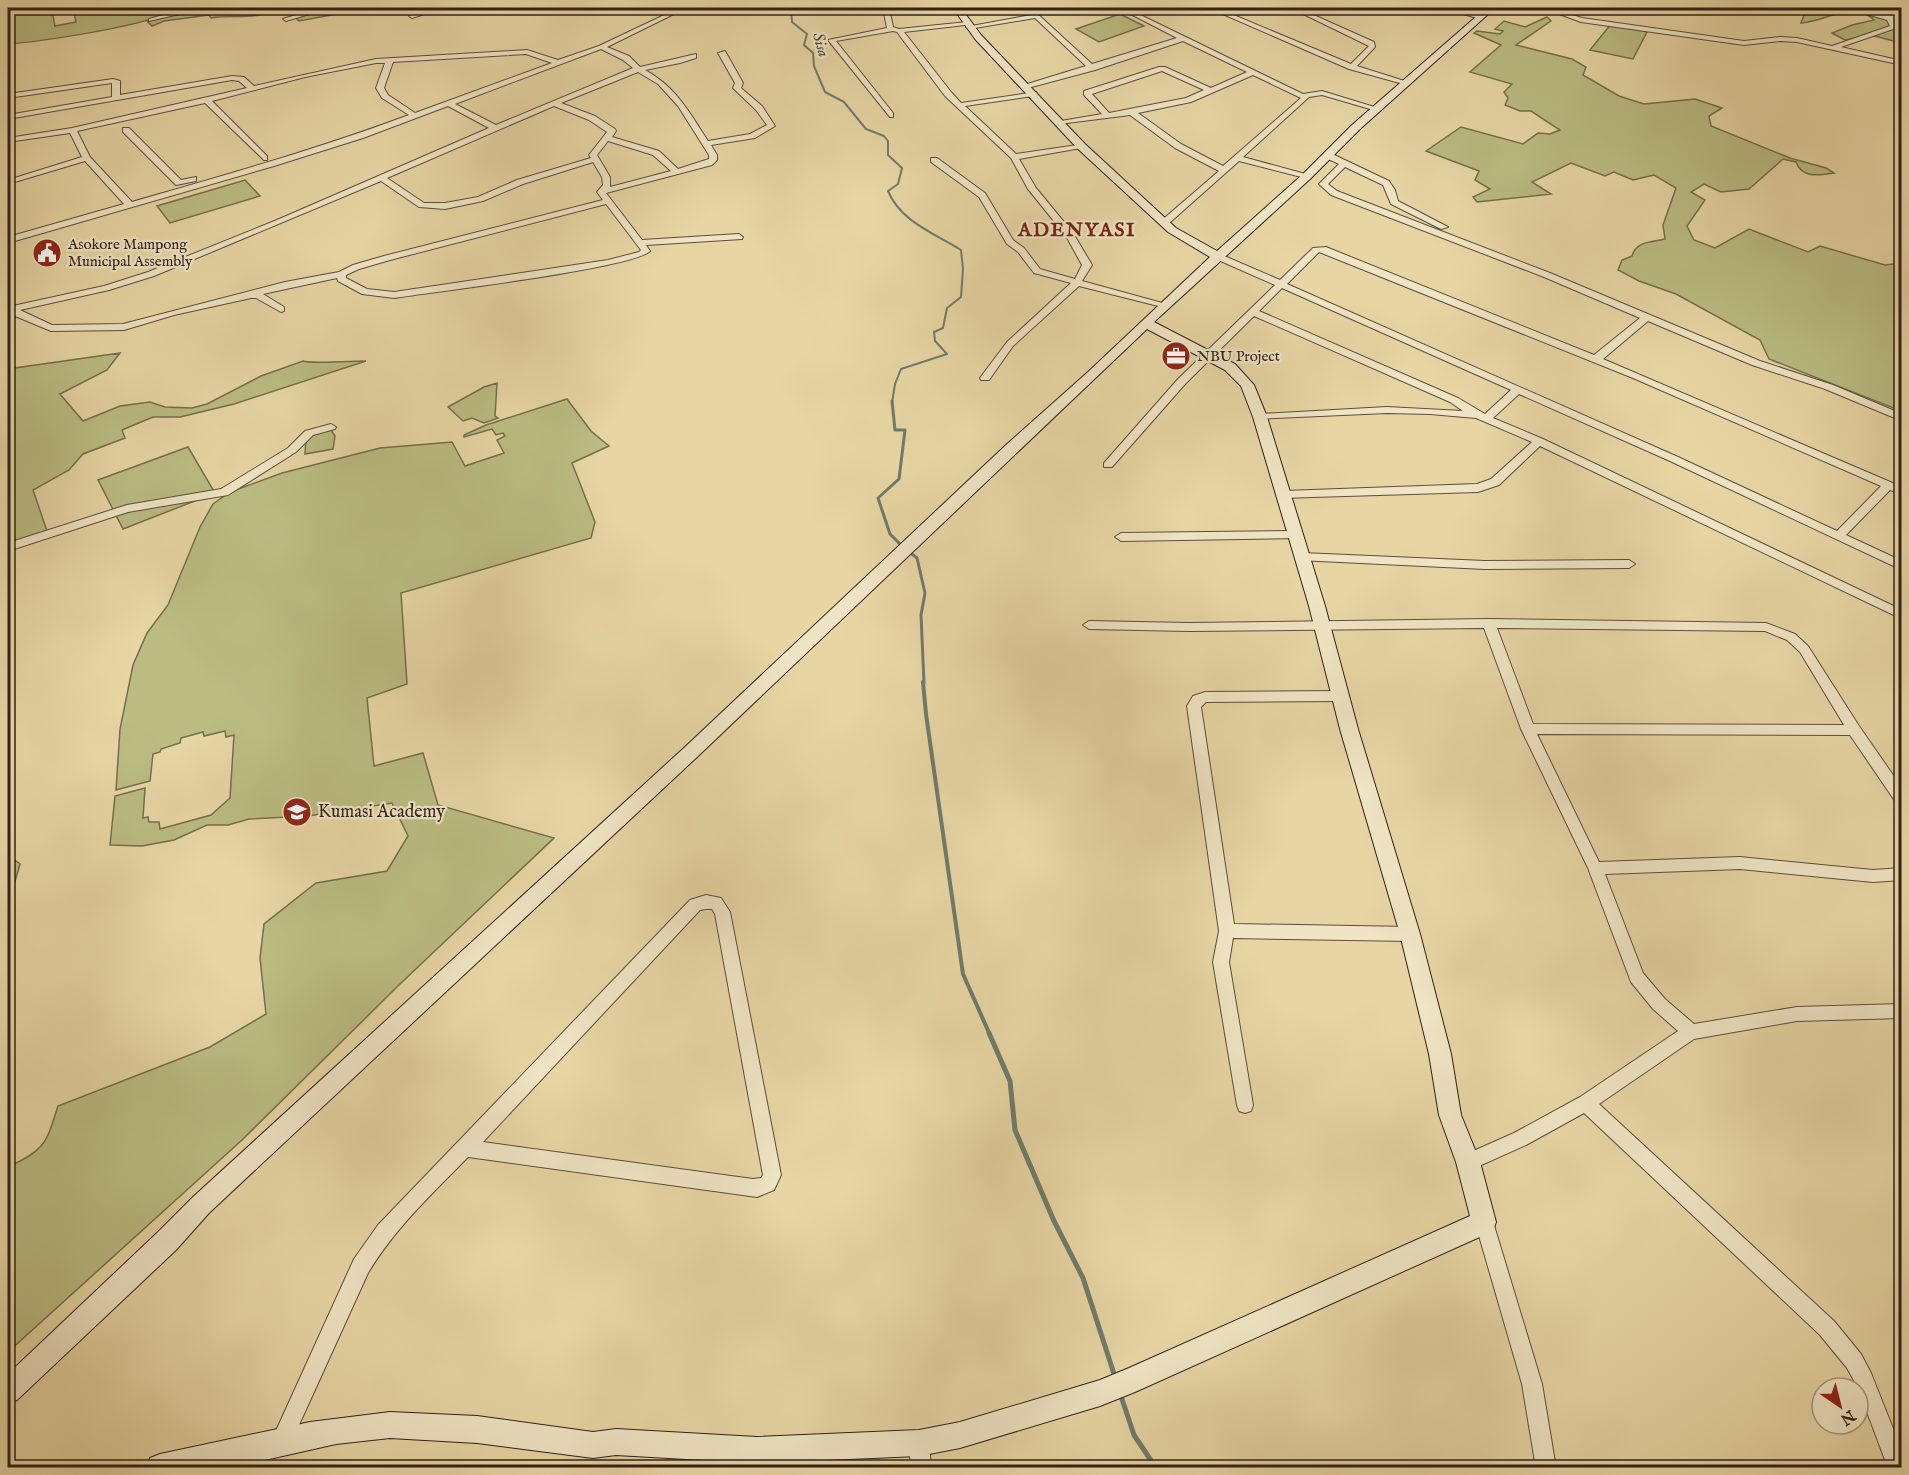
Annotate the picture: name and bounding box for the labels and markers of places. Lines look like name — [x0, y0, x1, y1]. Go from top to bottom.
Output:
place label: Asokore Mampong Municipal Assembly — [67, 235, 193, 271]
public building icon: Asokore Mampong Municipal Assembly — [31, 237, 63, 269]
office icon: NBU Project — [1160, 340, 1192, 372]
place label: NBU Project — [1197, 347, 1280, 366]
school or university icon: Kumasi Academy — [281, 796, 313, 828]
place label: Kumasi Academy — [318, 801, 445, 824]

